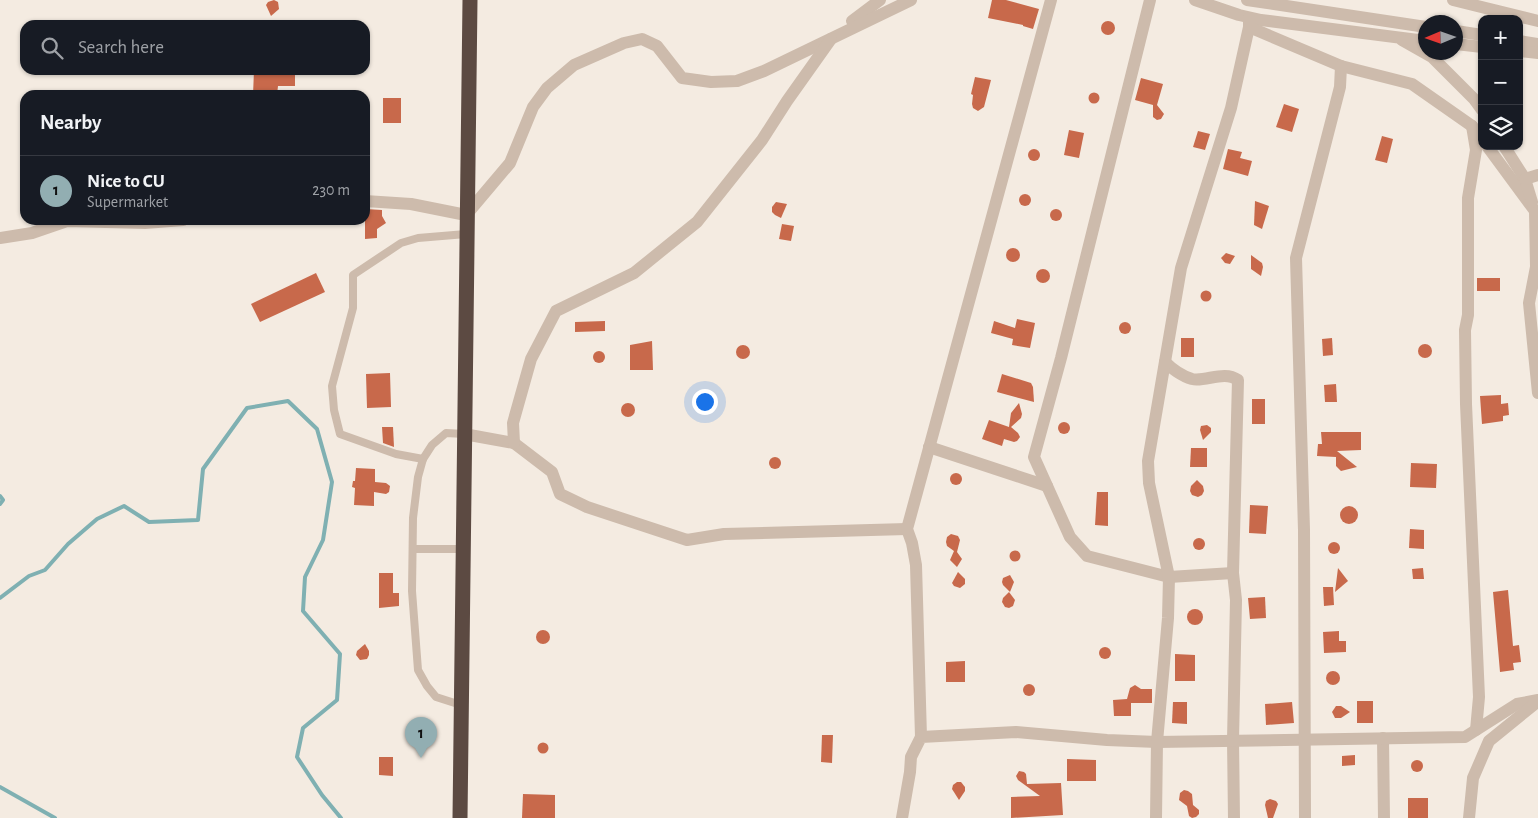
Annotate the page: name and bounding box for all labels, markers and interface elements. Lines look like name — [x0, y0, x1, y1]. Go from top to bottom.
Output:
north arrow — [1418, 15, 1463, 60]
map controls — [1478, 15, 1523, 150]
button: + — [1478, 15, 1523, 60]
search box — [20, 20, 370, 75]
icon: search — [38, 34, 66, 62]
text: Search here — [78, 38, 164, 57]
button: − — [1478, 60, 1523, 105]
button: layers — [1478, 105, 1523, 150]
text: Nearby — [40, 112, 101, 133]
text: Nice to CU — [87, 172, 165, 191]
text: 1 — [53, 182, 59, 198]
text: 230 m — [312, 182, 350, 198]
text: Supermarket — [87, 194, 168, 210]
your location — [692, 389, 718, 415]
pin: 1 — [405, 717, 437, 758]

